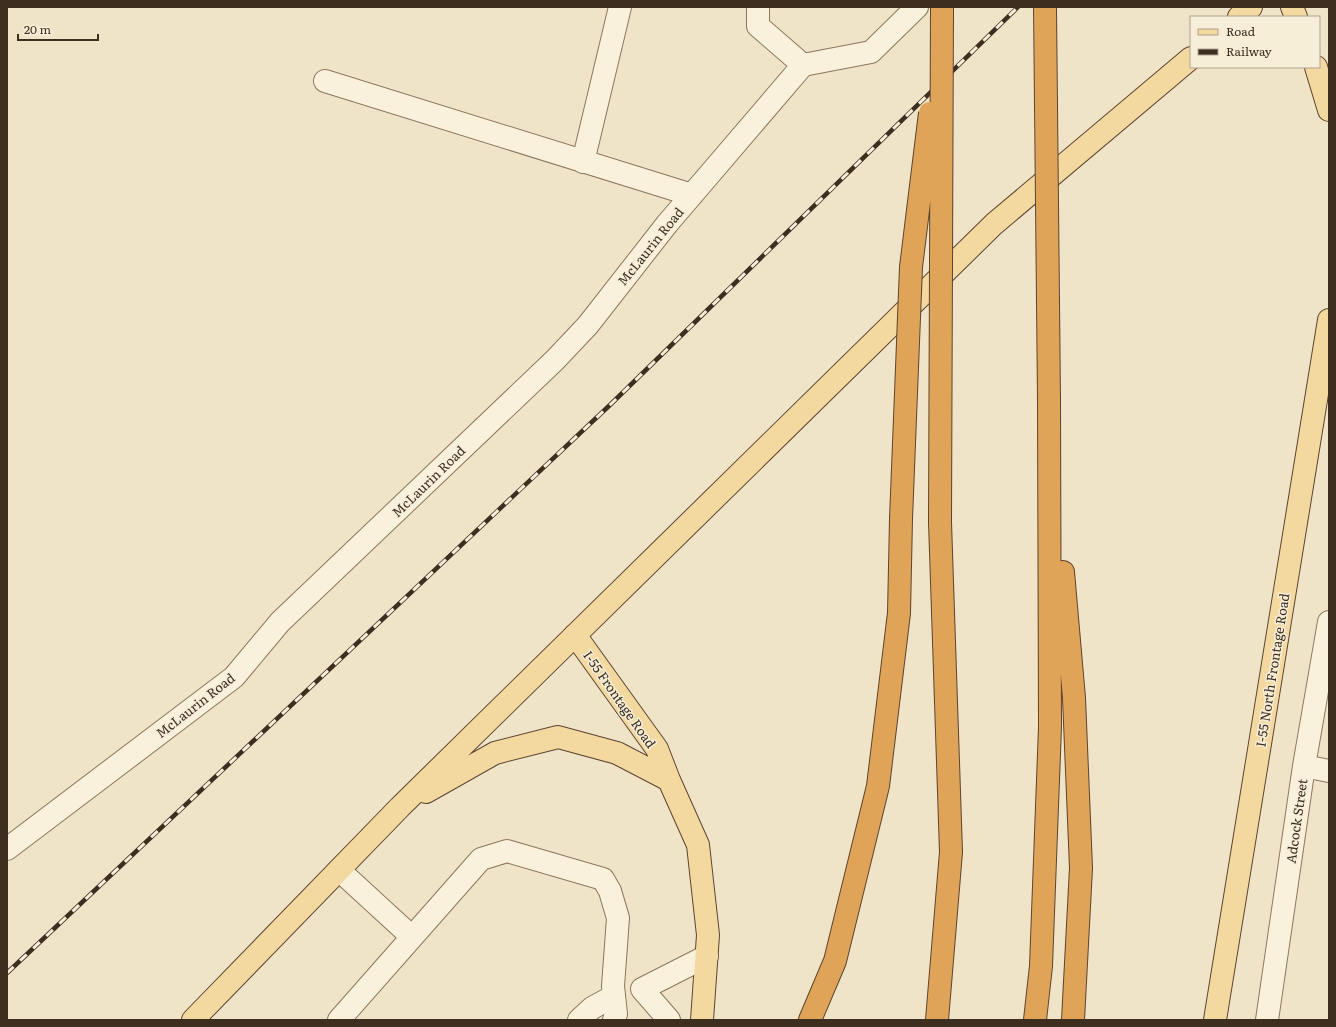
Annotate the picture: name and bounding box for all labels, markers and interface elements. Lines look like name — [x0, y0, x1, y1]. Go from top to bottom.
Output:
scale bar — [18, 16, 98, 42]
legend — [1190, 16, 1320, 68]
text: 20 m — [24, 20, 51, 38]
text: Road — [1226, 22, 1256, 40]
text: Railway — [1226, 42, 1272, 60]
street label: McLaurin Road — [613, 203, 688, 289]
street label: McLaurin Road — [387, 441, 469, 521]
street label: I-55 North Frontage Road — [1250, 592, 1294, 748]
street label: I-55 Frontage Road — [579, 646, 661, 752]
street label: McLaurin Road — [151, 668, 239, 742]
street label: Adcock Street — [1281, 777, 1311, 865]

